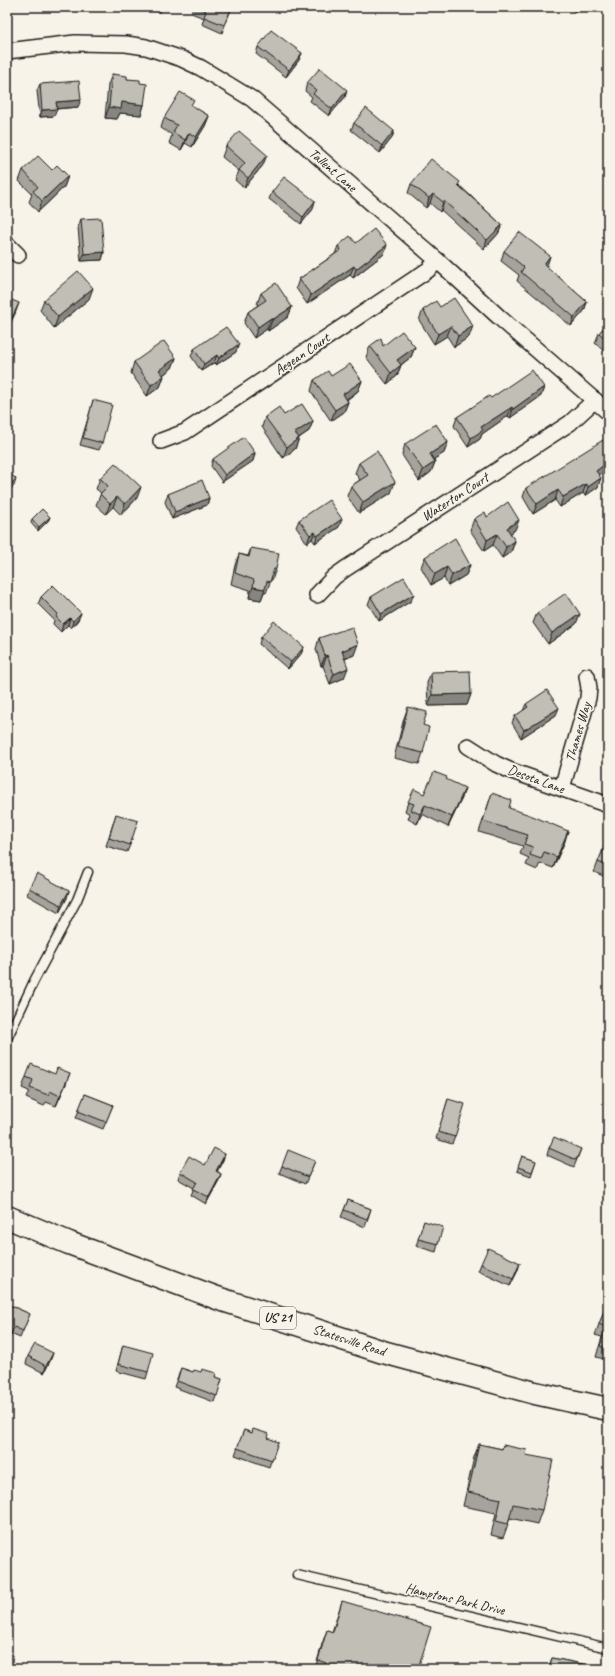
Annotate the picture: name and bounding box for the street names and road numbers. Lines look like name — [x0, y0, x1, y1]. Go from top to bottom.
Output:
street label: Tallent Lane — [306, 145, 361, 196]
street label: Aegean Court — [271, 329, 334, 379]
street label: Waterton Court — [418, 468, 494, 525]
street label: Thames Way — [561, 699, 595, 764]
street label: Desota Lane — [505, 761, 568, 798]
road number: US 21 — [260, 1307, 296, 1329]
street label: Statesville Road — [311, 1320, 390, 1360]
street label: Hamptons Park Drive — [404, 1579, 508, 1619]

